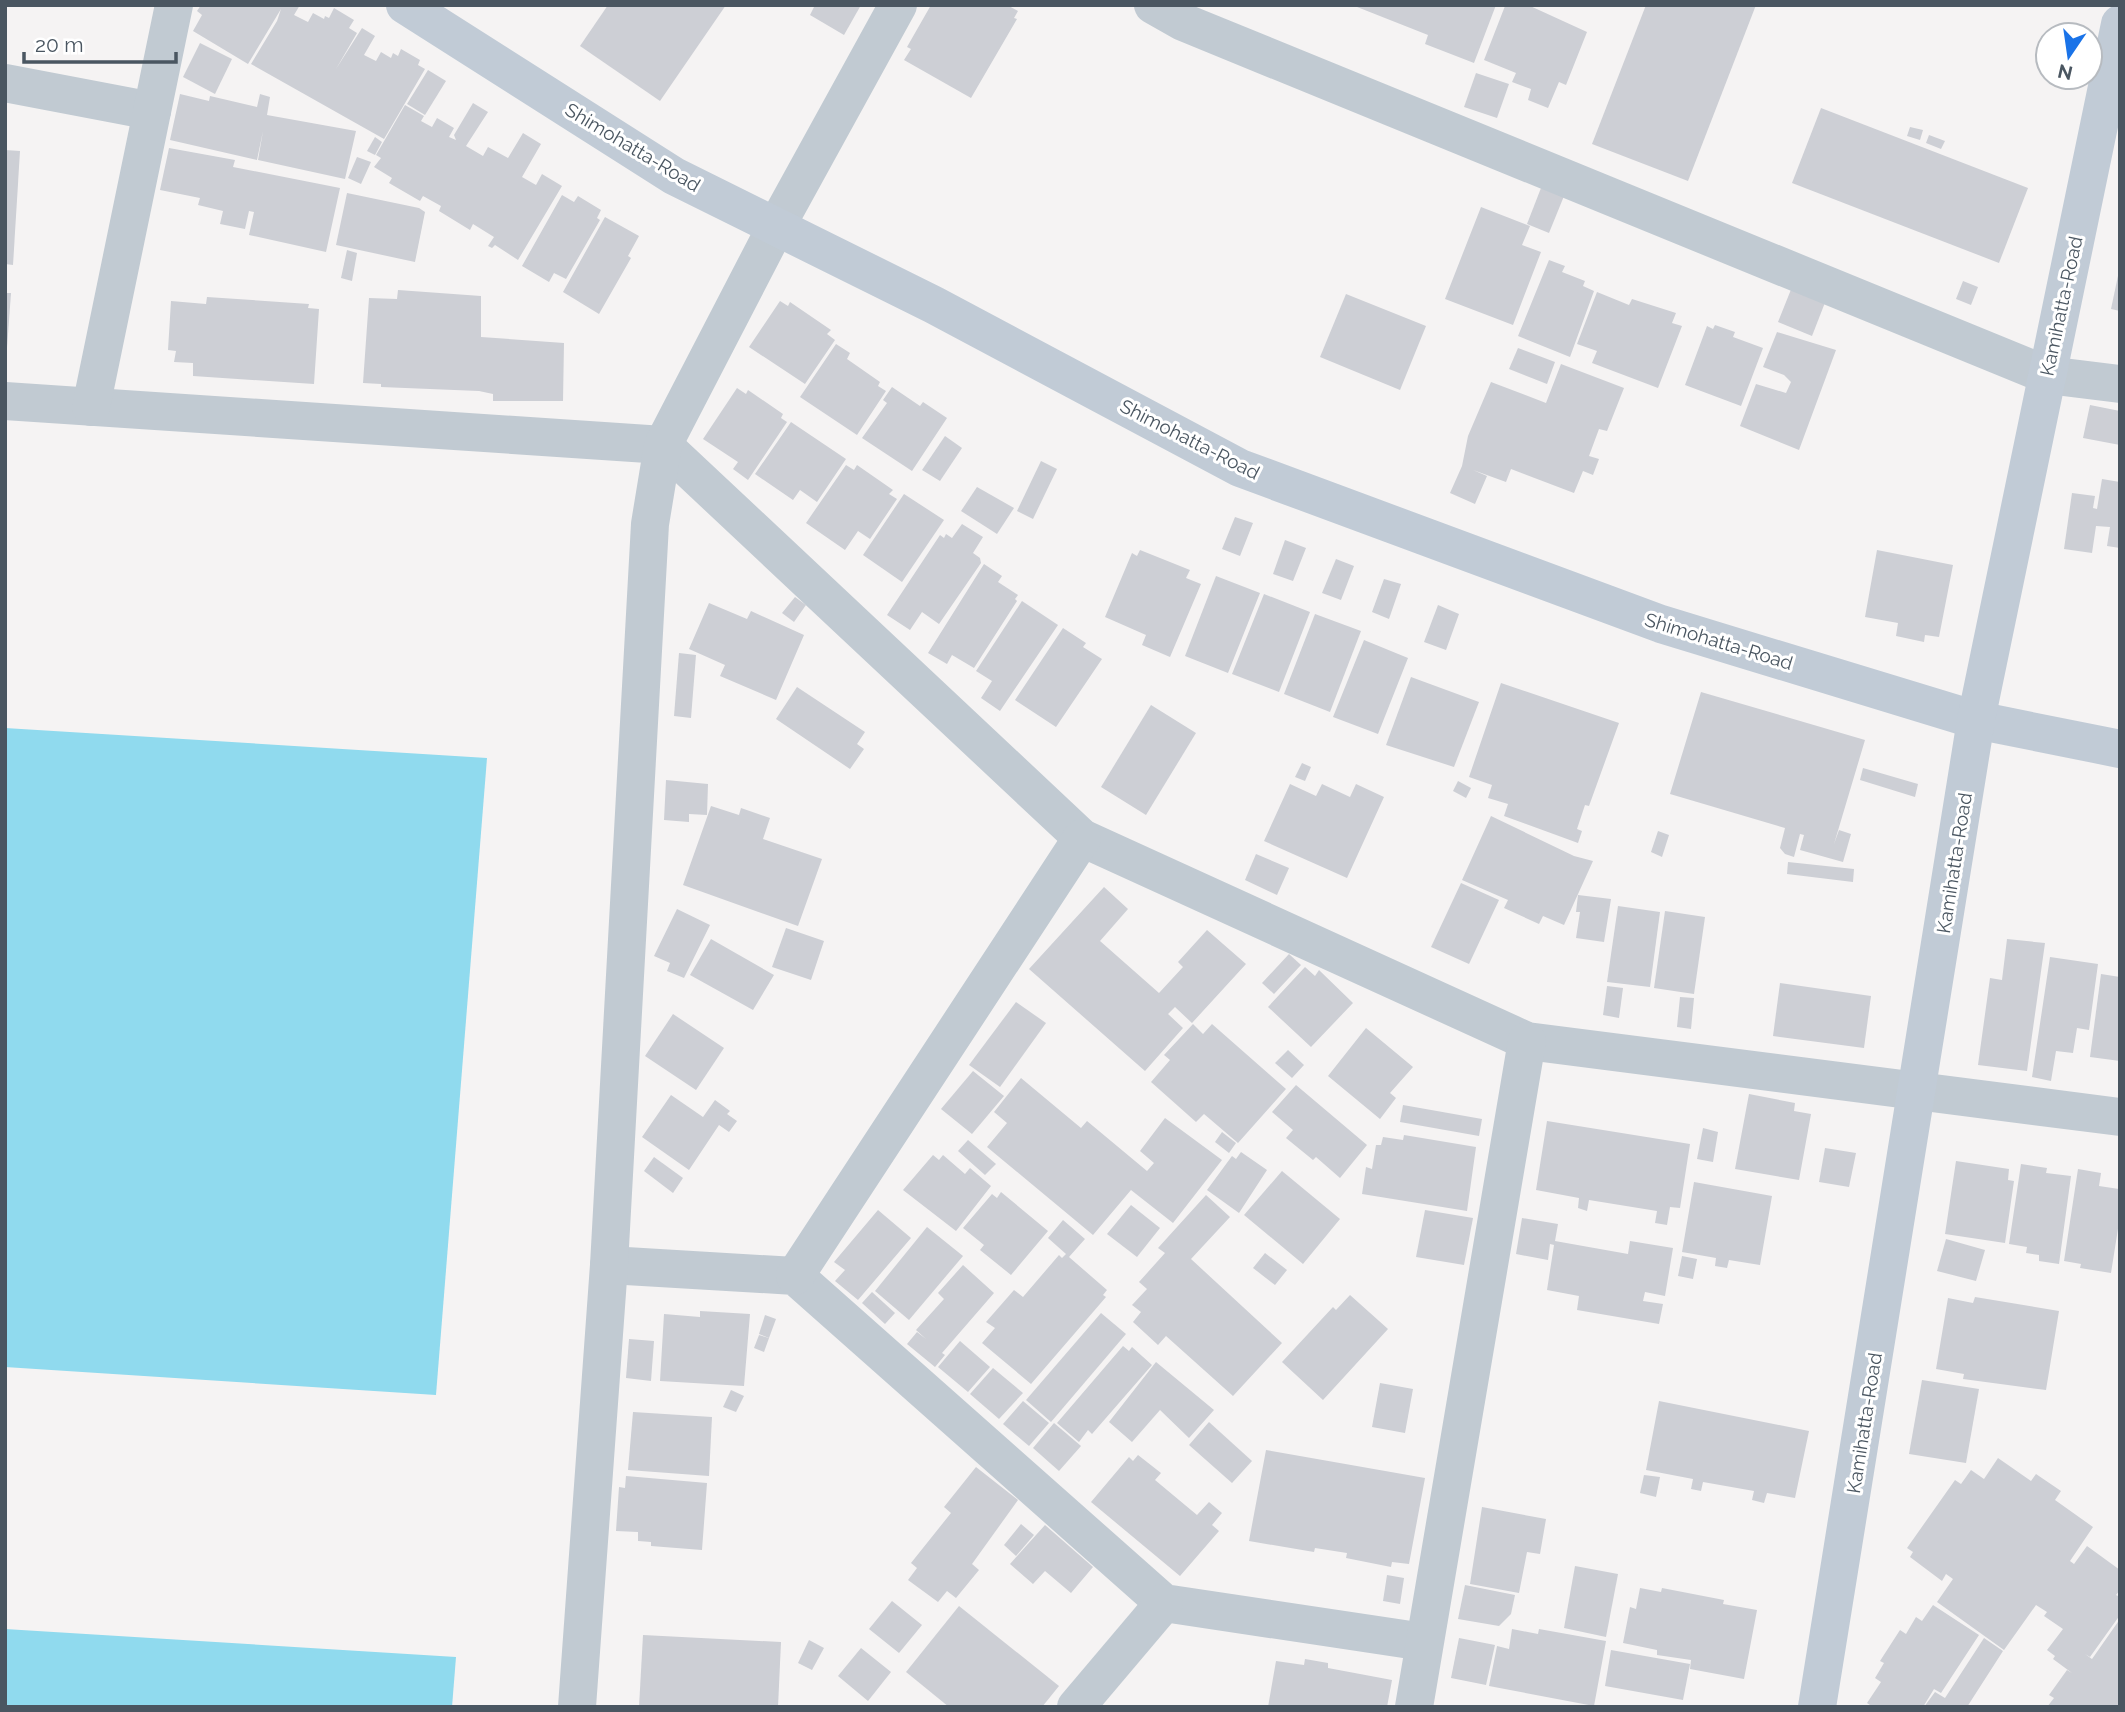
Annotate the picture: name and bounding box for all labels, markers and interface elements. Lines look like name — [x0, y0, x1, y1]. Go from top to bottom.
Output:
scale bar — [24, 21, 177, 65]
north arrow — [2034, 21, 2104, 91]
text: 20 m — [35, 32, 83, 57]
text: N — [2056, 60, 2075, 85]
street label: Shimohatta-Road — [562, 98, 704, 196]
street label: Kamihatta-Road — [2035, 234, 2087, 378]
street label: Shimohatta-Road — [1117, 394, 1263, 484]
street label: Shimohatta-Road — [1642, 608, 1796, 674]
street label: Kamihatta-Road — [1932, 791, 1976, 935]
street label: Kamihatta-Road — [1842, 1351, 1886, 1495]

